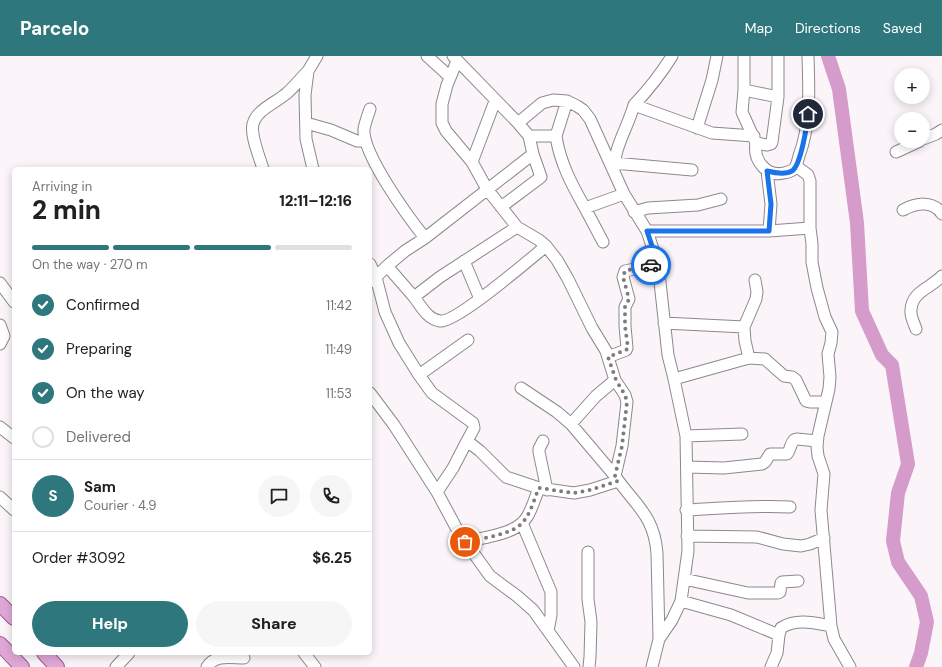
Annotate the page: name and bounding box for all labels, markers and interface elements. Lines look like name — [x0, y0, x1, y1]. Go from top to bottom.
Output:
text: Parcelo — [20, 16, 89, 41]
text: Map — [745, 19, 773, 37]
text: Directions — [795, 19, 861, 37]
text: Saved — [883, 19, 922, 37]
map controls — [894, 68, 930, 148]
button: + — [894, 68, 930, 104]
pin — [791, 97, 825, 131]
icon: home — [797, 103, 819, 125]
button: − — [894, 112, 930, 148]
text: Arriving in — [32, 178, 92, 195]
text: 12:11–12:16 — [279, 191, 352, 211]
text: 2 min — [32, 193, 101, 227]
courier — [631, 245, 671, 285]
icon: car — [640, 254, 662, 276]
text: On the way · 270 m — [32, 256, 148, 273]
icon: check — [32, 294, 54, 316]
text: Confirmed — [66, 295, 140, 315]
text: 11:42 — [326, 297, 352, 314]
icon: check — [32, 338, 54, 360]
text: Preparing — [66, 339, 132, 359]
text: 11:49 — [325, 341, 352, 358]
icon: check — [32, 382, 54, 404]
text: On the way — [66, 383, 145, 403]
text: 11:53 — [326, 385, 352, 402]
text: Delivered — [66, 427, 131, 447]
button: chat — [258, 475, 300, 517]
button: phone — [310, 475, 352, 517]
text: Sam — [84, 477, 116, 497]
text: S — [48, 486, 58, 506]
text: Courier · 4.9 — [84, 497, 156, 514]
pin — [448, 525, 482, 559]
icon: bag — [454, 531, 476, 553]
text: Order #3092 — [32, 548, 125, 568]
text: $6.25 — [312, 548, 352, 568]
button: Help — [32, 601, 188, 647]
button: Share — [196, 601, 352, 647]

